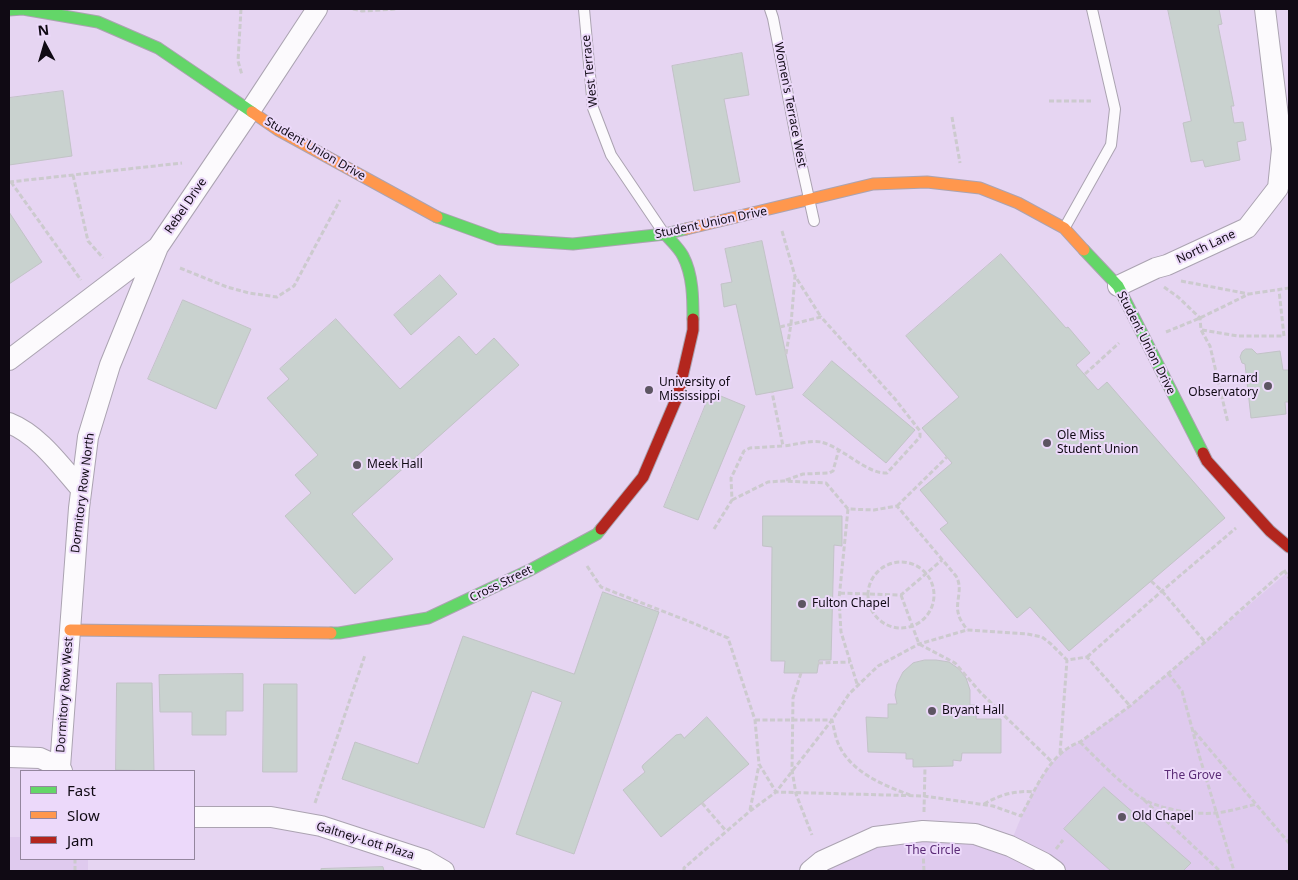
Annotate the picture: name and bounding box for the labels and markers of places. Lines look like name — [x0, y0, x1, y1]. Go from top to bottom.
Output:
place label: Barnard Observatory — [1188, 372, 1258, 400]
place label: University of Mississippi — [659, 376, 730, 404]
marker: Barnard Observatory — [1262, 380, 1274, 392]
marker: University of Mississippi — [643, 384, 655, 396]
place label: Ole Miss Student Union — [1057, 429, 1138, 457]
marker: Ole Miss Student Union — [1041, 437, 1053, 449]
place label: Meek Hall — [367, 458, 423, 472]
marker: Meek Hall — [351, 459, 363, 471]
place label: Fulton Chapel — [812, 597, 890, 611]
marker: Fulton Chapel — [796, 598, 808, 610]
place label: Bryant Hall — [942, 704, 1004, 718]
marker: Bryant Hall — [926, 705, 938, 717]
place label: Old Chapel — [1132, 810, 1194, 824]
marker: Old Chapel — [1116, 811, 1128, 823]

